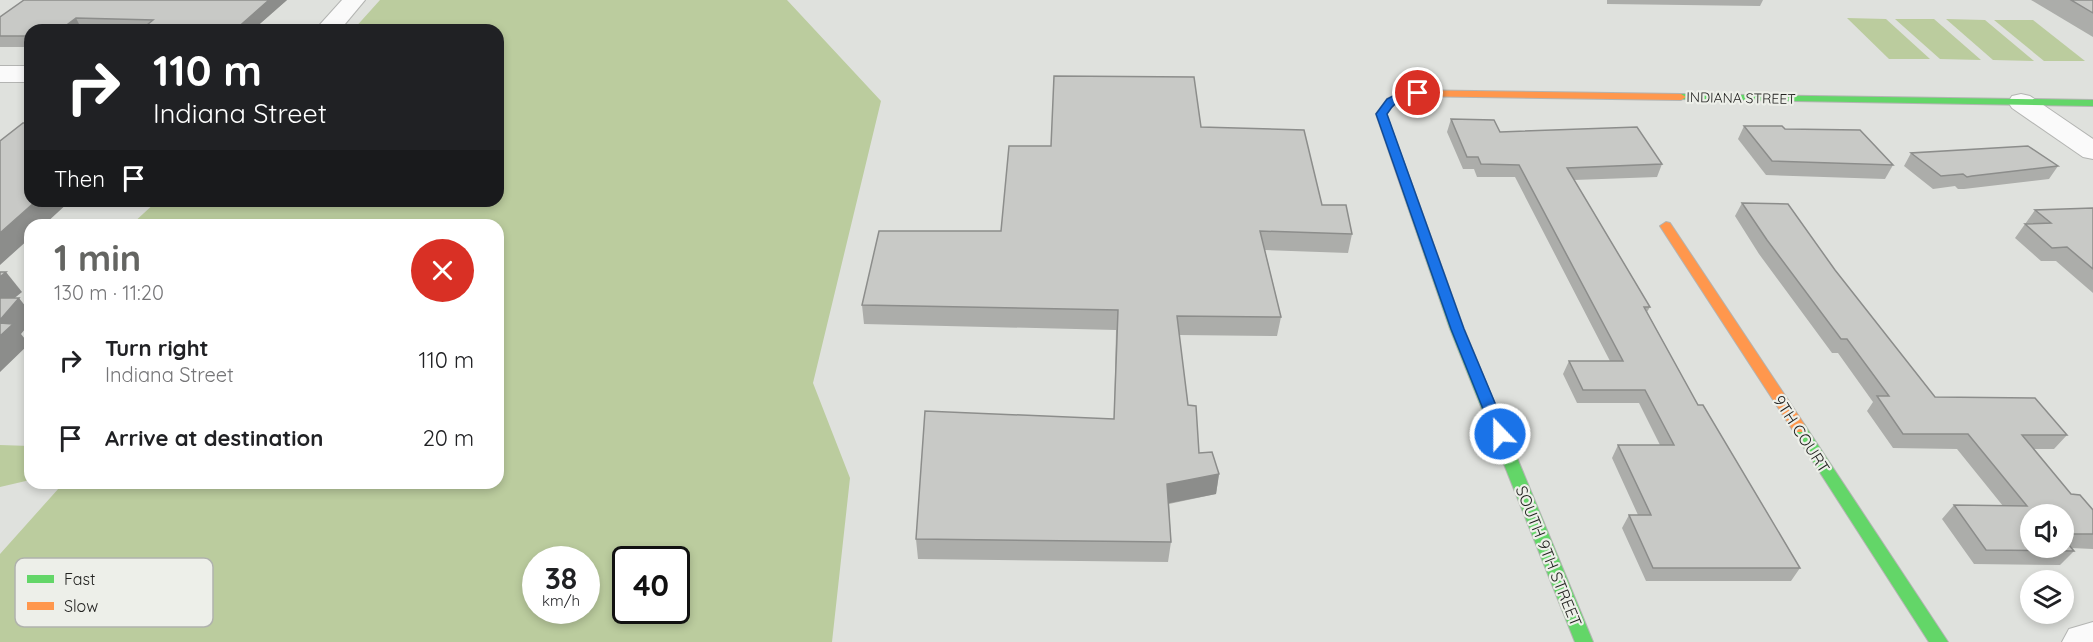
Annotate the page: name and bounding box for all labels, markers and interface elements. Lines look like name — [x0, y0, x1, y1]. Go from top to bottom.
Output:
text: 110 m — [153, 44, 262, 97]
icon: right — [54, 48, 132, 126]
pin — [1392, 67, 1443, 118]
icon: arrive — [1401, 76, 1434, 109]
street label: INDIANA STREET — [1686, 88, 1796, 108]
text: Indiana Street — [153, 96, 327, 130]
icon: arrive — [117, 162, 150, 195]
text: Then — [54, 165, 105, 193]
text: 1 min — [54, 235, 141, 280]
button: close — [411, 239, 474, 302]
text: 130 m · 11:20 — [54, 280, 164, 305]
text: Turn right — [105, 334, 209, 362]
icon: right — [54, 344, 87, 377]
text: 110 m — [419, 346, 474, 374]
text: Indiana Street — [105, 362, 234, 387]
street label: 9TH COURT — [1769, 391, 1835, 477]
position arrow — [1468, 402, 1532, 466]
icon: arrive — [54, 422, 87, 455]
text: Arrive at destination — [105, 424, 323, 452]
text: 20 m — [423, 424, 474, 452]
street label: SOUTH 9TH STREET — [1512, 483, 1586, 630]
map controls — [2020, 504, 2074, 624]
button: sound — [2020, 504, 2074, 558]
speed limit sign: 40 — [612, 546, 690, 624]
legend — [15, 558, 213, 627]
text: 38 — [545, 559, 577, 597]
text: Fast — [64, 569, 95, 589]
button: layers — [2020, 570, 2074, 624]
text: km/h — [542, 591, 580, 610]
text: Slow — [64, 596, 98, 616]

